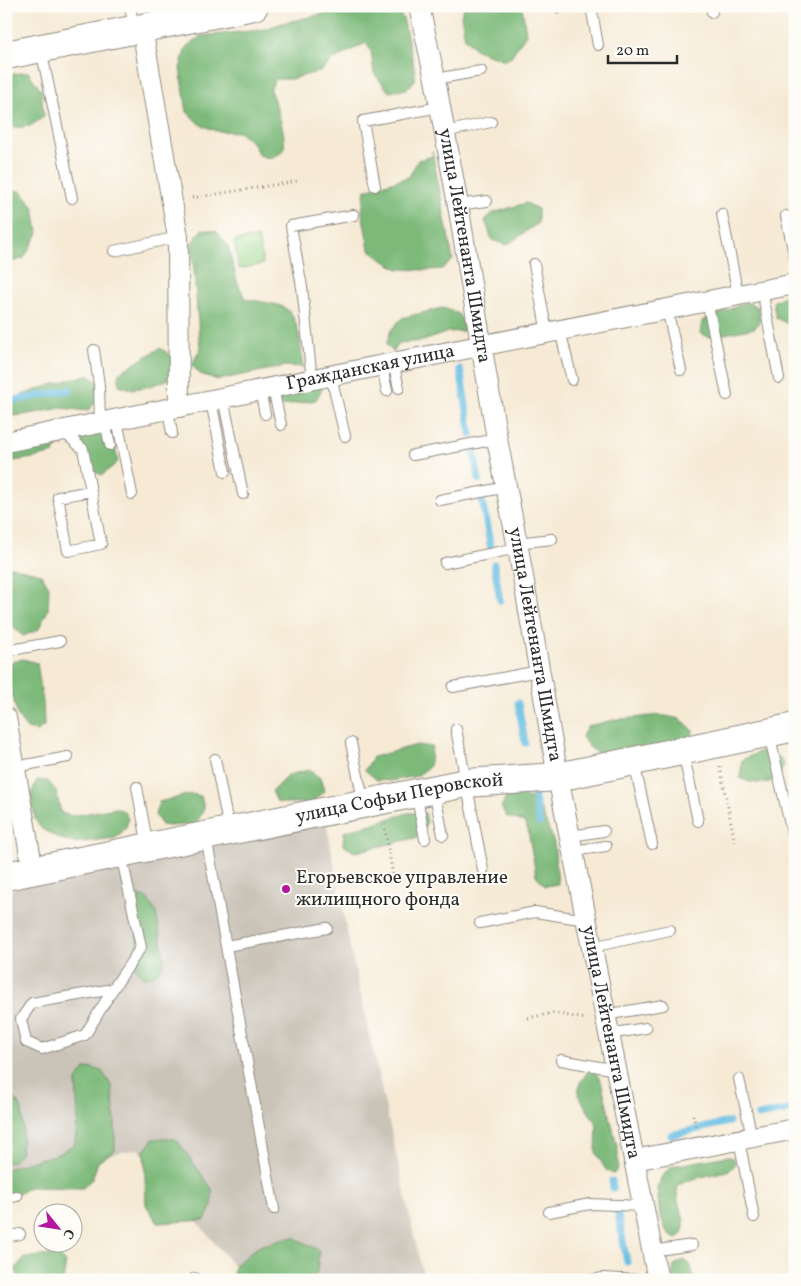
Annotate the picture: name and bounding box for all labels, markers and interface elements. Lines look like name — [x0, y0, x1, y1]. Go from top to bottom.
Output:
scale bar — [608, 32, 677, 64]
text: 20 m — [616, 41, 649, 62]
street label: улица Лейтенанта Шмидта — [431, 126, 497, 365]
street label: Гражданская улица — [284, 338, 457, 397]
street label: улица Лейтенанта Шмидта — [501, 525, 568, 764]
street label: улица Софьи Перовской — [293, 768, 504, 830]
place label: Егорьевское управление жилищного фонда — [296, 865, 508, 913]
marker: Егорьевское управление жилищного фонда — [280, 883, 292, 895]
street label: улица Лейтенанта Шмидта — [575, 923, 647, 1161]
north arrow — [32, 1204, 82, 1254]
text: С — [57, 1225, 78, 1242]

